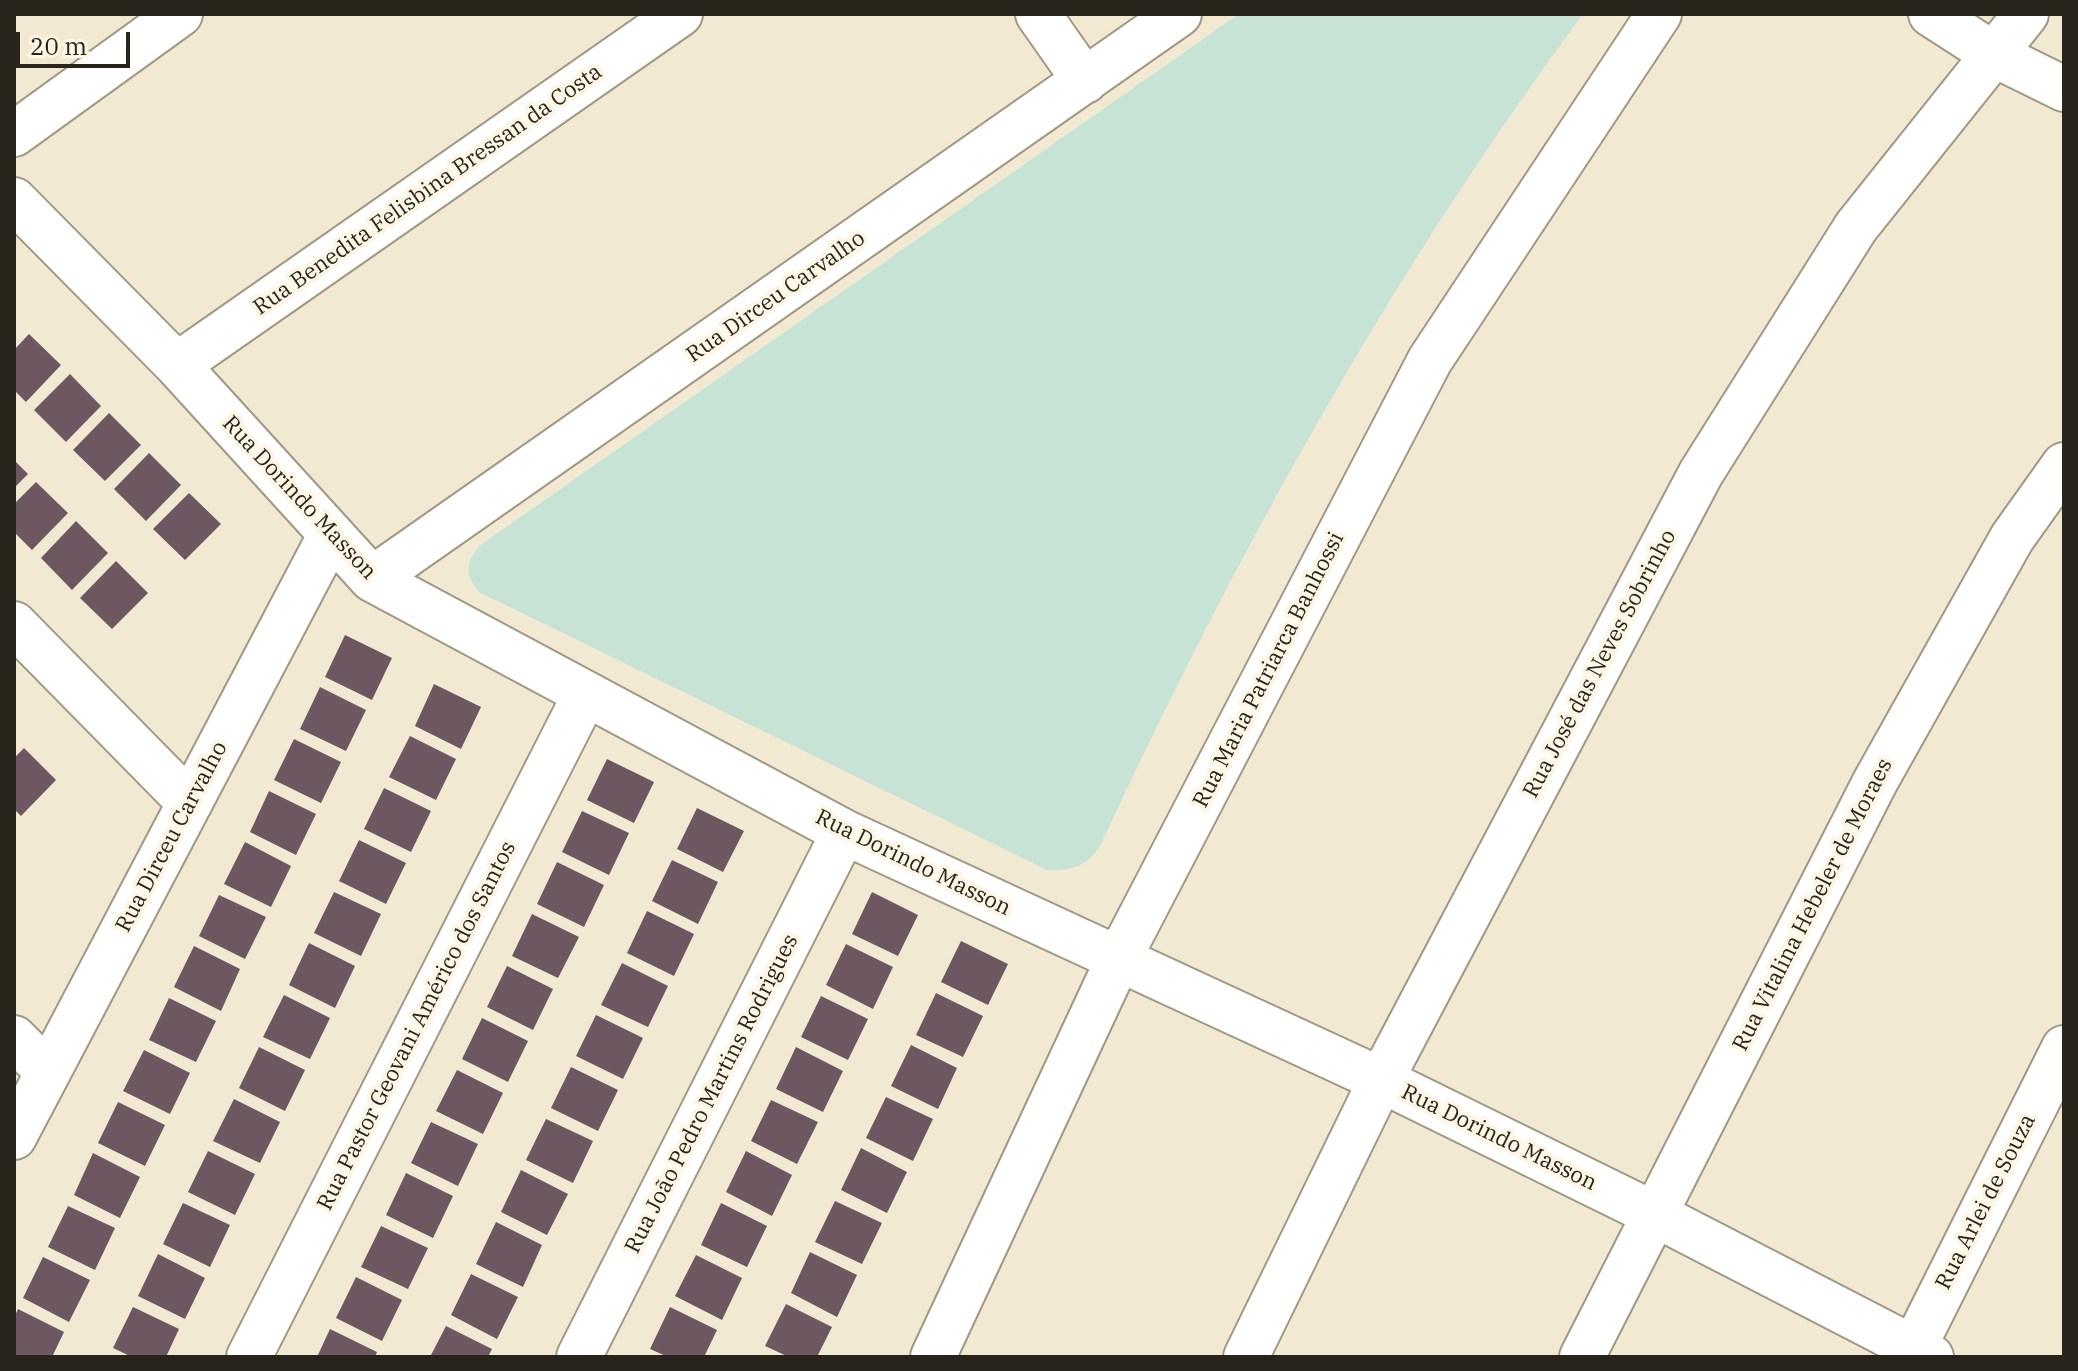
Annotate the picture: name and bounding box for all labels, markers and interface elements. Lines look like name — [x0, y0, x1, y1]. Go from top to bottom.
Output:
scale bar — [20, 16, 134, 66]
text: 20 m — [30, 30, 87, 62]
street label: Rua Benedita Felisbina Bressan da Costa — [249, 59, 607, 321]
street label: Rua Dirceu Carvalho — [682, 225, 870, 369]
street label: Rua Dorindo Masson — [216, 411, 382, 585]
street label: Rua José das Neves Sobrinho — [1518, 525, 1682, 803]
street label: Rua Maria Patriarca Banhossi — [1188, 528, 1350, 812]
street label: Rua Dirceu Carvalho — [111, 737, 233, 937]
street label: Rua Vitalina Hebeler de Moraes — [1728, 754, 1898, 1056]
street label: Rua Dorindo Masson — [811, 804, 1015, 922]
street label: Rua Pastor Geovani Américo dos Santos — [312, 837, 522, 1215]
street label: Rua João Pedro Martins Rodrigues — [620, 930, 804, 1258]
street label: Rua Dorindo Masson — [1397, 1079, 1601, 1197]
street label: Rua Arlei de Souza — [1930, 1110, 2042, 1294]

